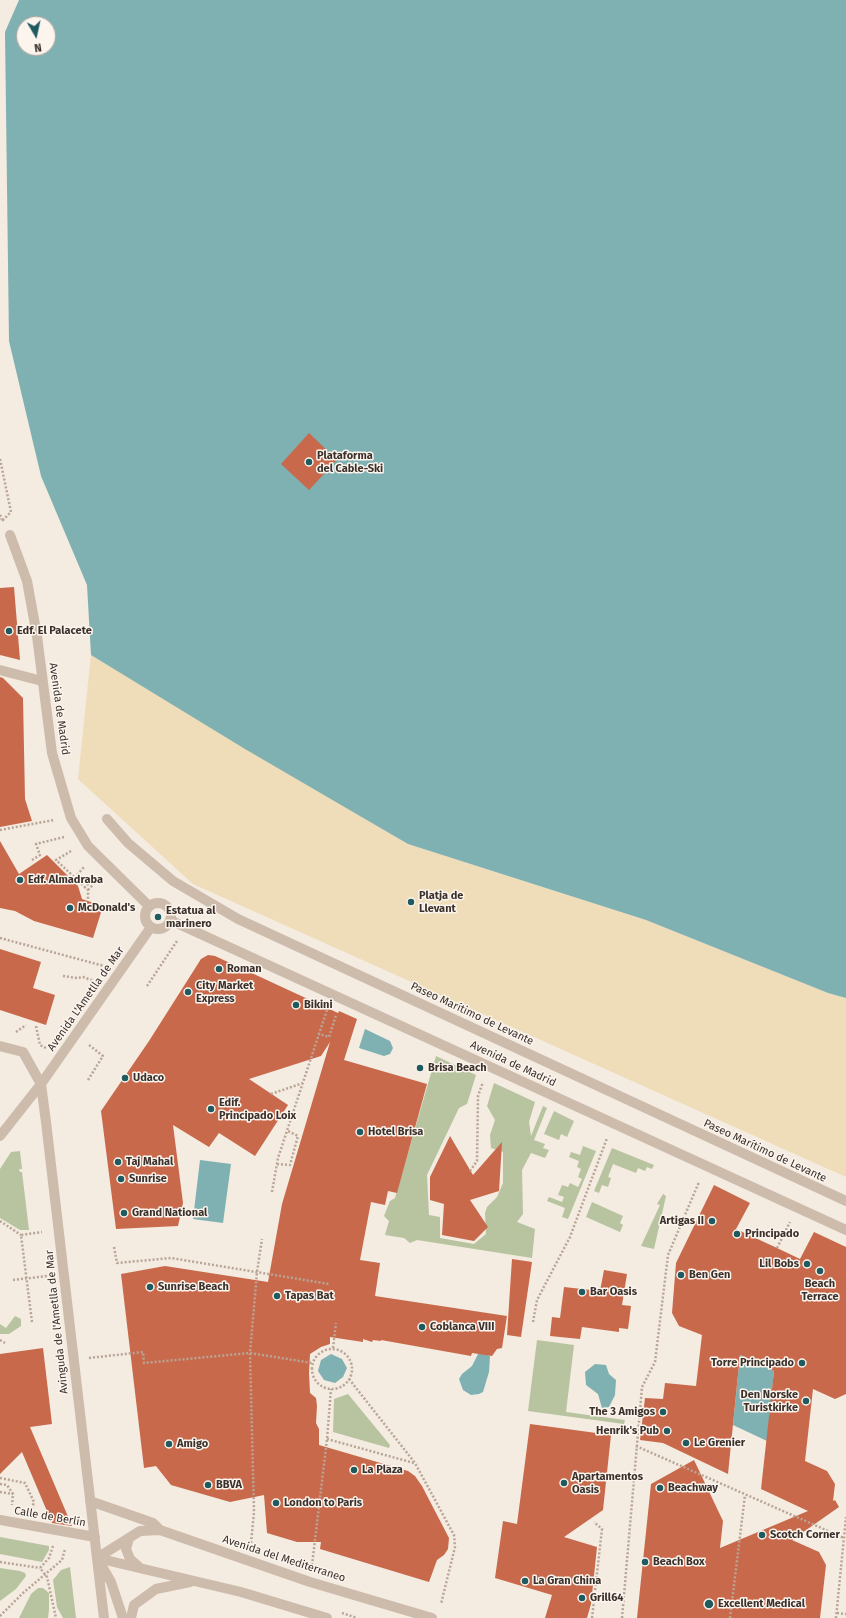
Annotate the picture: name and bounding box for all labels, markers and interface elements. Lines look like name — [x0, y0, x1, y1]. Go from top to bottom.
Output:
north arrow — [16, 16, 56, 56]
text: N — [33, 40, 42, 54]
place label: Plataforma del Cable-Ski — [317, 449, 383, 475]
marker: Plataforma del Cable-Ski — [304, 457, 314, 467]
place label: Edf. El Palacete — [17, 624, 92, 638]
marker: Edf. El Palacete — [4, 626, 14, 636]
street label: Avenida de Madrid — [46, 662, 72, 756]
place label: Edf. Almadraba — [28, 873, 103, 887]
marker: Edf. Almadraba — [15, 875, 25, 885]
place label: Platja de Llevant — [419, 889, 463, 915]
marker: Platja de Llevant — [406, 897, 416, 907]
place label: McDonald's — [78, 901, 135, 915]
marker: McDonald's — [65, 903, 75, 913]
place label: Estatua al marinero — [166, 904, 216, 930]
marker: Estatua al marinero — [153, 912, 163, 922]
street label: Avenida L'Ametlla de Mar — [45, 944, 127, 1054]
place label: Roman — [227, 962, 262, 976]
marker: Roman — [214, 964, 224, 974]
place label: City Market Express — [196, 979, 253, 1005]
street label: Paseo Marítimo de Levante — [409, 980, 535, 1048]
marker: City Market Express — [183, 987, 193, 997]
place label: Bikini — [304, 998, 333, 1012]
marker: Bikini — [291, 1000, 301, 1010]
street label: Avenida de Madrid — [468, 1038, 558, 1090]
place label: Brisa Beach — [428, 1061, 487, 1075]
marker: Brisa Beach — [415, 1063, 425, 1073]
place label: Udaco — [133, 1071, 164, 1085]
marker: Udaco — [120, 1073, 130, 1083]
place label: Edif. Principado Loix — [219, 1096, 296, 1122]
marker: Edif. Principado Loix — [206, 1104, 216, 1114]
street label: Paseo Marítimo de Levante — [702, 1117, 828, 1185]
place label: Hotel Brisa — [368, 1125, 423, 1139]
marker: Hotel Brisa — [355, 1127, 365, 1137]
place label: Taj Mahal — [126, 1155, 173, 1169]
marker: Taj Mahal — [113, 1157, 123, 1167]
place label: Sunrise — [129, 1172, 167, 1186]
marker: Sunrise — [116, 1174, 126, 1184]
place label: Grand National — [132, 1206, 207, 1220]
marker: Grand National — [119, 1208, 129, 1218]
place label: Artigas II — [660, 1214, 704, 1228]
marker: Artigas II — [707, 1216, 717, 1226]
place label: Principado — [745, 1227, 799, 1241]
marker: Principado — [732, 1229, 742, 1239]
street label: Avinguda de l'Ametlla de Mar — [43, 1249, 71, 1395]
place label: Lil Bobs — [759, 1257, 799, 1271]
marker: Lil Bobs — [802, 1259, 812, 1269]
marker: Beach Terrace — [815, 1266, 825, 1276]
place label: Ben Gen — [689, 1268, 730, 1282]
marker: Ben Gen — [676, 1270, 686, 1280]
place label: Beach Terrace — [802, 1277, 838, 1303]
place label: Sunrise Beach — [158, 1280, 229, 1294]
marker: Sunrise Beach — [145, 1282, 155, 1292]
place label: Bar Oasis — [590, 1285, 637, 1299]
marker: Bar Oasis — [577, 1287, 587, 1297]
place label: Tapas Bat — [285, 1289, 334, 1303]
marker: Tapas Bat — [272, 1291, 282, 1301]
place label: Coblanca VIII — [430, 1320, 494, 1334]
marker: Coblanca VIII — [417, 1322, 427, 1332]
place label: Torre Principado — [711, 1356, 794, 1370]
marker: Torre Principado — [797, 1358, 807, 1368]
place label: Den Norske Turistkirke — [741, 1388, 798, 1414]
marker: Den Norske Turistkirke — [801, 1396, 811, 1406]
place label: The 3 Amigos — [589, 1405, 655, 1419]
marker: The 3 Amigos — [658, 1407, 668, 1417]
place label: Henrik's Pub — [596, 1424, 659, 1438]
marker: Henrik's Pub — [662, 1426, 672, 1436]
place label: Le Grenier — [694, 1436, 745, 1450]
place label: Amigo — [177, 1437, 208, 1451]
marker: Le Grenier — [681, 1438, 691, 1448]
marker: Amigo — [164, 1439, 174, 1449]
place label: La Plaza — [362, 1463, 403, 1477]
marker: La Plaza — [349, 1465, 359, 1475]
place label: Apartamentos Oasis — [572, 1470, 643, 1496]
place label: BBVA — [216, 1478, 242, 1492]
marker: Apartamentos Oasis — [559, 1478, 569, 1488]
marker: BBVA — [203, 1480, 213, 1490]
place label: Beachway — [668, 1481, 718, 1495]
marker: Beachway — [655, 1483, 665, 1493]
place label: London to Paris — [284, 1496, 362, 1510]
marker: London to Paris — [271, 1498, 281, 1508]
street label: Calle de Berlín — [13, 1504, 87, 1530]
place label: Scotch Corner — [770, 1528, 840, 1542]
marker: Scotch Corner — [757, 1530, 767, 1540]
street label: Avenida del Mediterraneo — [221, 1533, 347, 1585]
place label: Beach Box — [653, 1555, 705, 1569]
marker: Beach Box — [640, 1557, 650, 1567]
place label: La Gran China — [533, 1574, 601, 1588]
marker: La Gran China — [520, 1576, 530, 1586]
place label: Grill64 — [590, 1591, 624, 1605]
marker: Grill64 — [577, 1593, 587, 1603]
place label: Excellent Medical — [718, 1597, 805, 1611]
marker: Excellent Medical — [703, 1598, 715, 1610]

